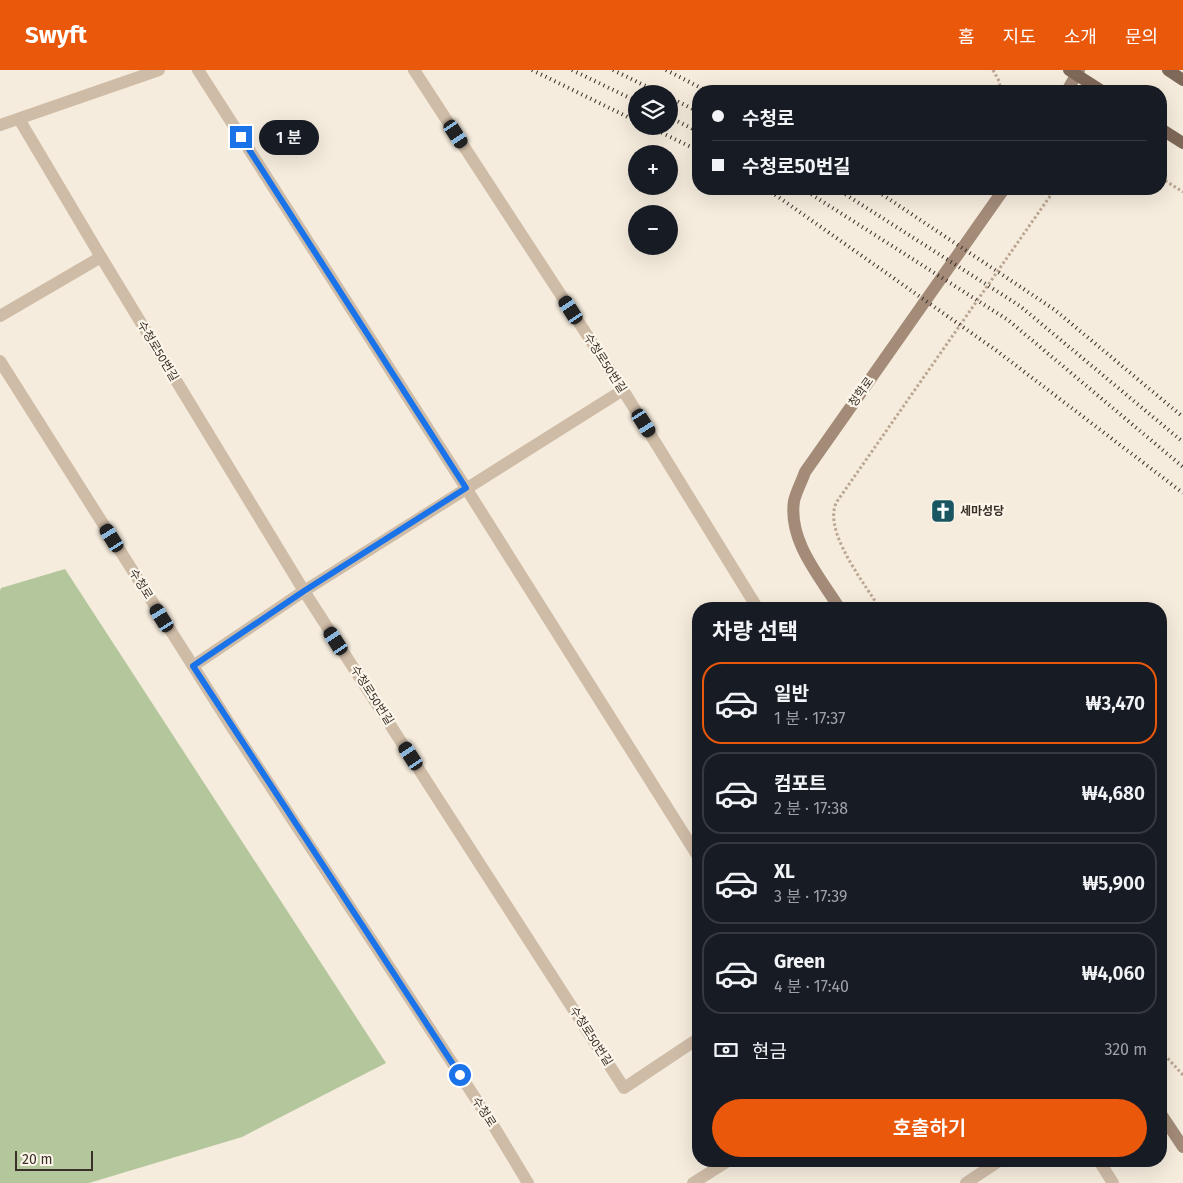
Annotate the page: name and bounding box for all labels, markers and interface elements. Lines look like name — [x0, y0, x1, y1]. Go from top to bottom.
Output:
text: Swyft — [25, 21, 87, 49]
text: 홈 — [958, 26, 975, 48]
text: 지도 — [1003, 26, 1036, 48]
text: 소개 — [1064, 26, 1097, 48]
text: 문의 — [1125, 26, 1158, 48]
map controls — [628, 85, 678, 255]
button: layers — [628, 85, 678, 135]
text: 수청로 — [742, 107, 794, 130]
car — [441, 117, 470, 151]
callout: 1 분 — [258, 120, 318, 154]
route end — [230, 126, 252, 148]
text: 1 분 — [276, 128, 302, 147]
button: + — [628, 145, 678, 195]
text: 수청로50번길 — [742, 155, 851, 178]
button: − — [628, 205, 678, 255]
car — [556, 293, 585, 327]
street label: 수청로50번길 — [135, 318, 181, 384]
street label: 수청로50번길 — [581, 331, 629, 395]
street label: 청학로 — [846, 374, 876, 410]
car — [629, 406, 658, 440]
church icon: 세마성당 — [930, 498, 956, 524]
place label: 세마성당 — [960, 504, 1004, 518]
car — [97, 521, 126, 555]
street label: 수청로 — [126, 566, 156, 602]
car — [147, 601, 176, 635]
text: 차량 선택 — [712, 618, 798, 645]
car — [321, 624, 350, 658]
street label: 수청로50번길 — [348, 663, 396, 727]
icon: car — [714, 681, 759, 726]
text: 일반 — [774, 682, 809, 705]
text: ₩3,470 — [1086, 692, 1145, 715]
text: 1 분 · 17:37 — [774, 709, 845, 728]
car — [396, 739, 425, 773]
icon: car — [714, 771, 759, 816]
text: 컴포트 — [774, 772, 826, 795]
text: ₩4,680 — [1082, 782, 1145, 805]
text: 2 분 · 17:38 — [774, 799, 848, 818]
text: XL — [774, 860, 795, 883]
icon: car — [714, 861, 759, 906]
text: ₩5,900 — [1082, 872, 1145, 895]
text: 3 분 · 17:39 — [774, 887, 847, 906]
text: Green — [774, 950, 825, 973]
icon: car — [714, 951, 759, 996]
text: ₩4,060 — [1082, 962, 1145, 985]
text: 4 분 · 17:40 — [774, 977, 849, 996]
street label: 수청로50번길 — [567, 1004, 615, 1068]
icon: cash — [712, 1036, 740, 1064]
text: 현금 — [752, 1040, 787, 1063]
text: 320 m — [1104, 1040, 1147, 1059]
route start — [449, 1064, 471, 1086]
street label: 수청로 — [469, 1094, 499, 1130]
button: 호출하기 — [712, 1099, 1147, 1157]
scale bar — [15, 1148, 92, 1171]
text: 20 m — [22, 1151, 52, 1168]

